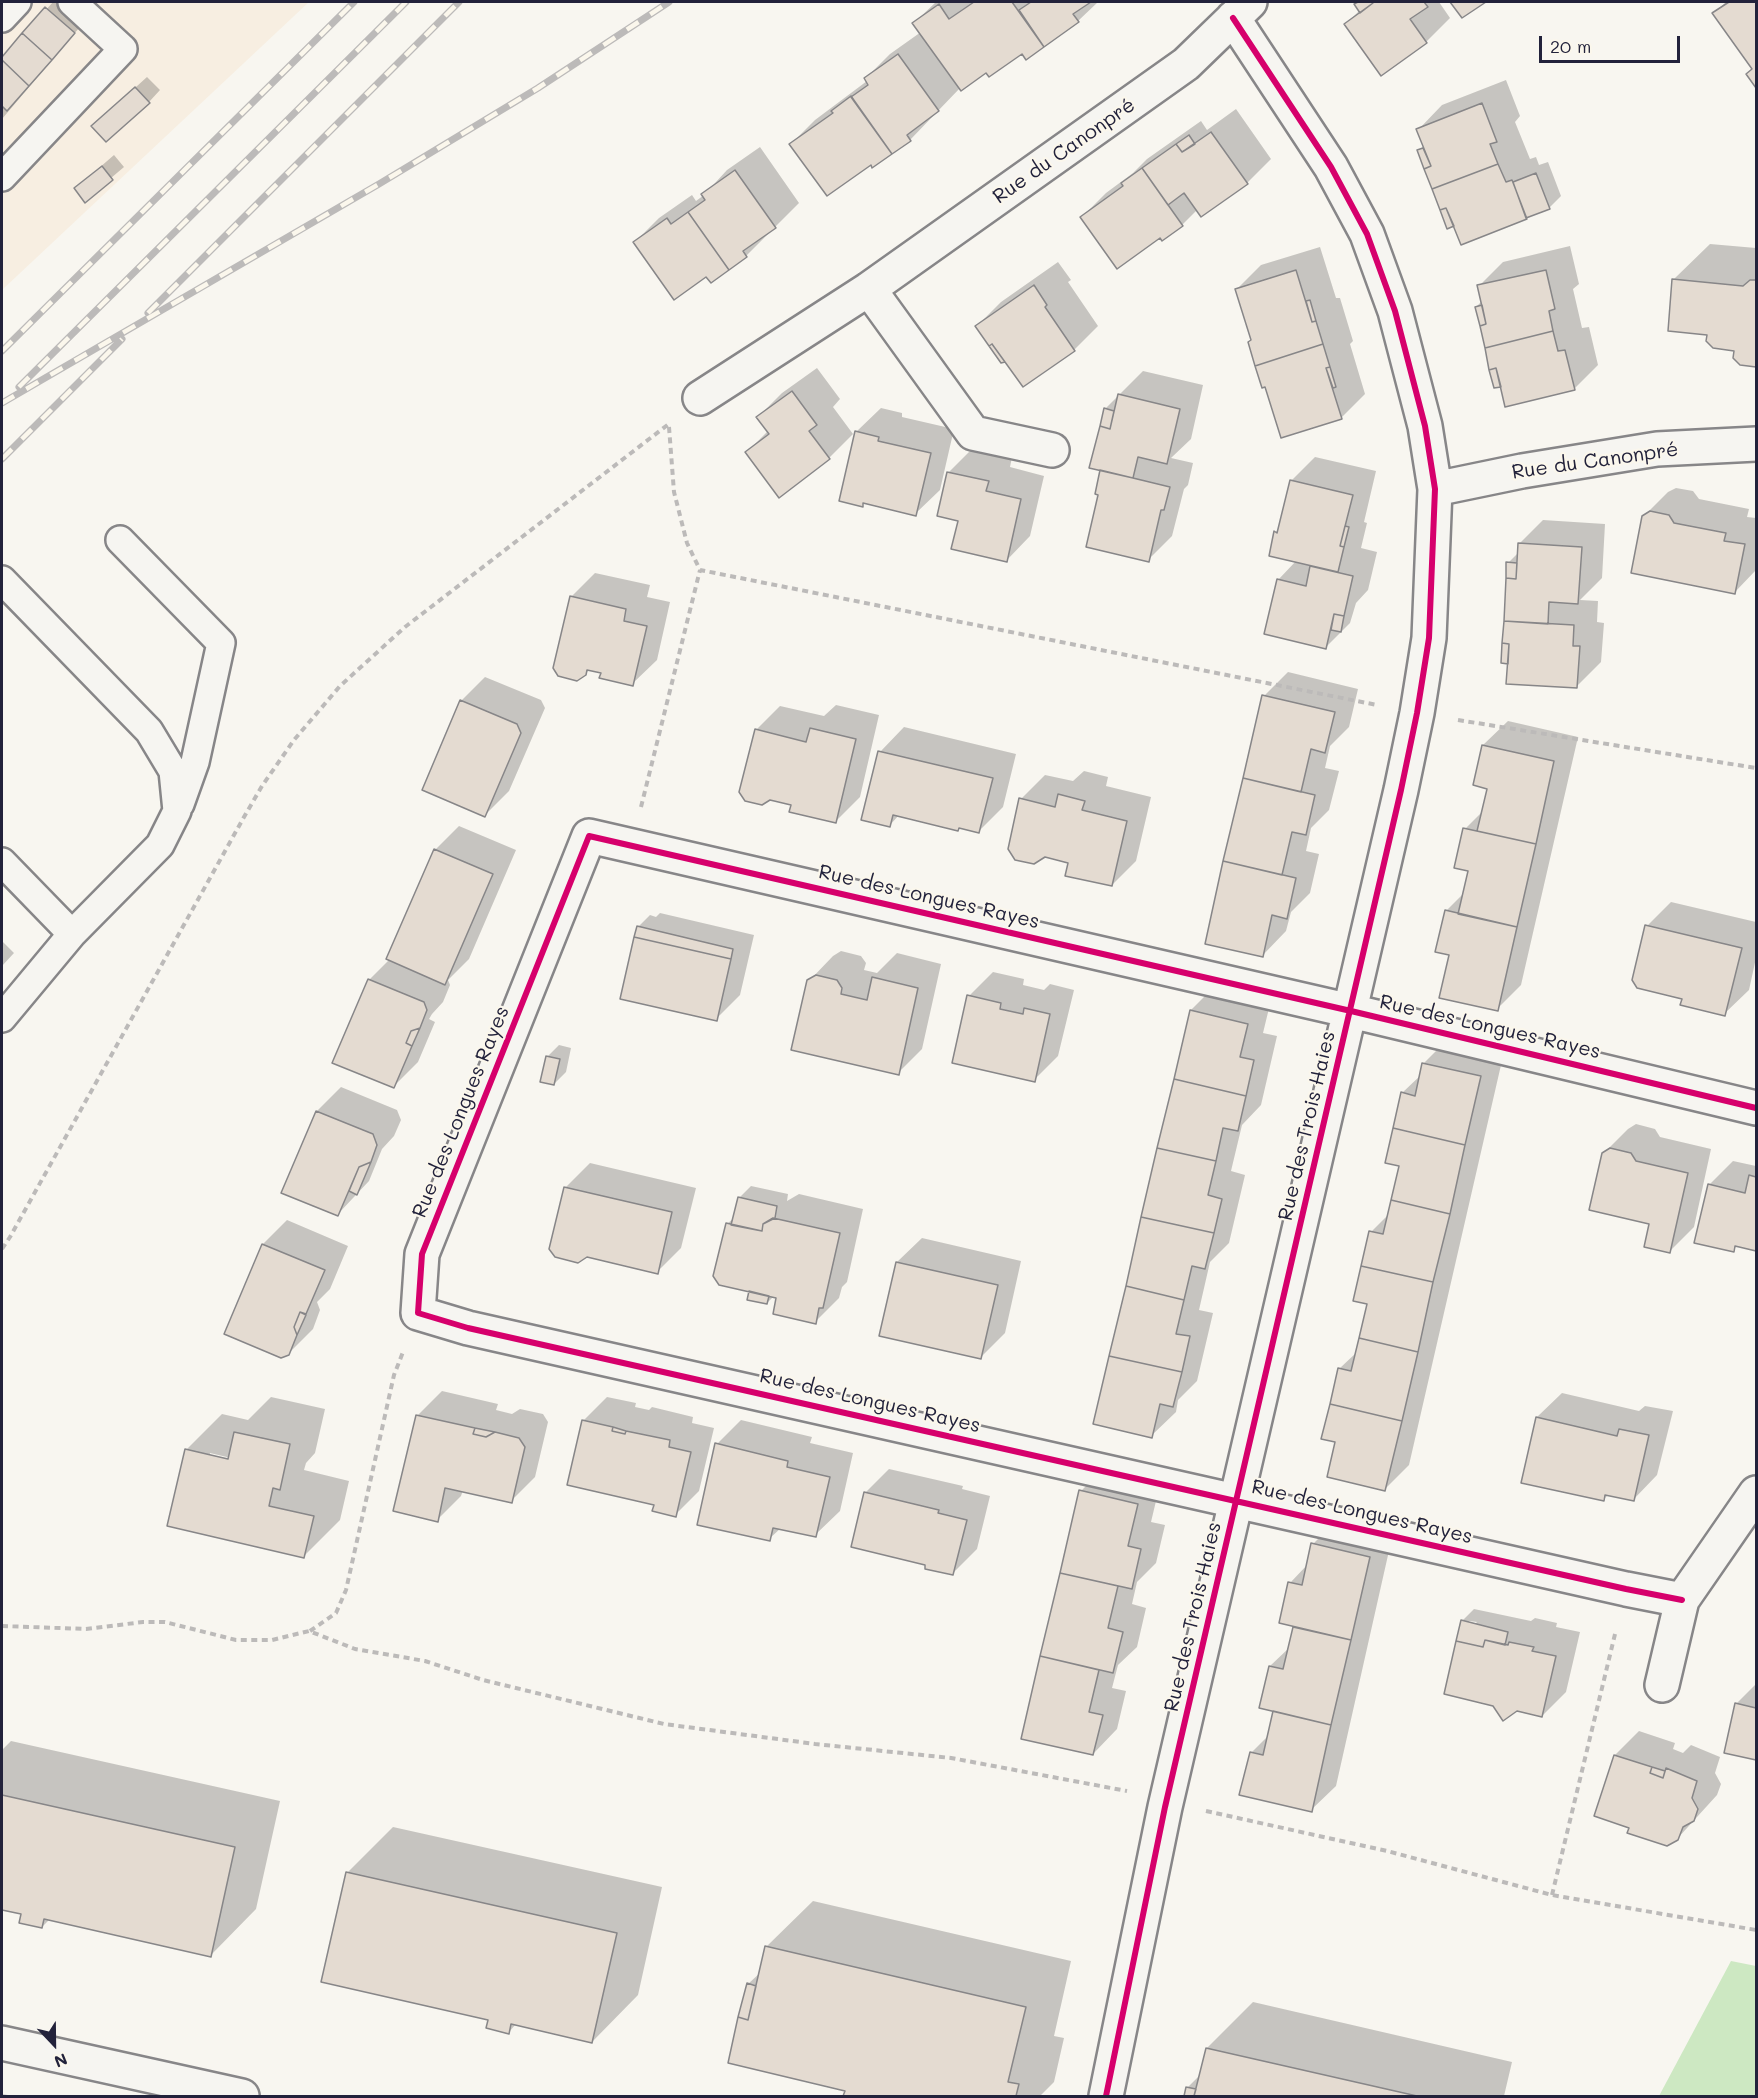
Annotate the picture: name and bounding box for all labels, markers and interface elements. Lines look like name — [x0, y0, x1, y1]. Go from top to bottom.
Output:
scale bar — [1542, 24, 1683, 62]
text: 20 m — [1550, 34, 1591, 58]
street label: Rue du Canonpré — [988, 93, 1140, 209]
street label: Rue du Canonpré — [1510, 437, 1680, 485]
street label: Rue des Longues Rayes — [816, 860, 1042, 934]
street label: Rue des Longues Rayes — [1377, 990, 1603, 1064]
street label: Rue des Longues Rayes — [408, 1003, 514, 1221]
street label: Rue des Trois Haies — [1273, 1029, 1341, 1223]
street label: Rue des Longues Rayes — [757, 1364, 983, 1438]
street label: Rue des Longues Rayes — [1249, 1475, 1475, 1549]
street label: Rue des Trois Haies — [1159, 1520, 1227, 1714]
north arrow — [24, 2014, 84, 2074]
text: N — [51, 2049, 70, 2073]

